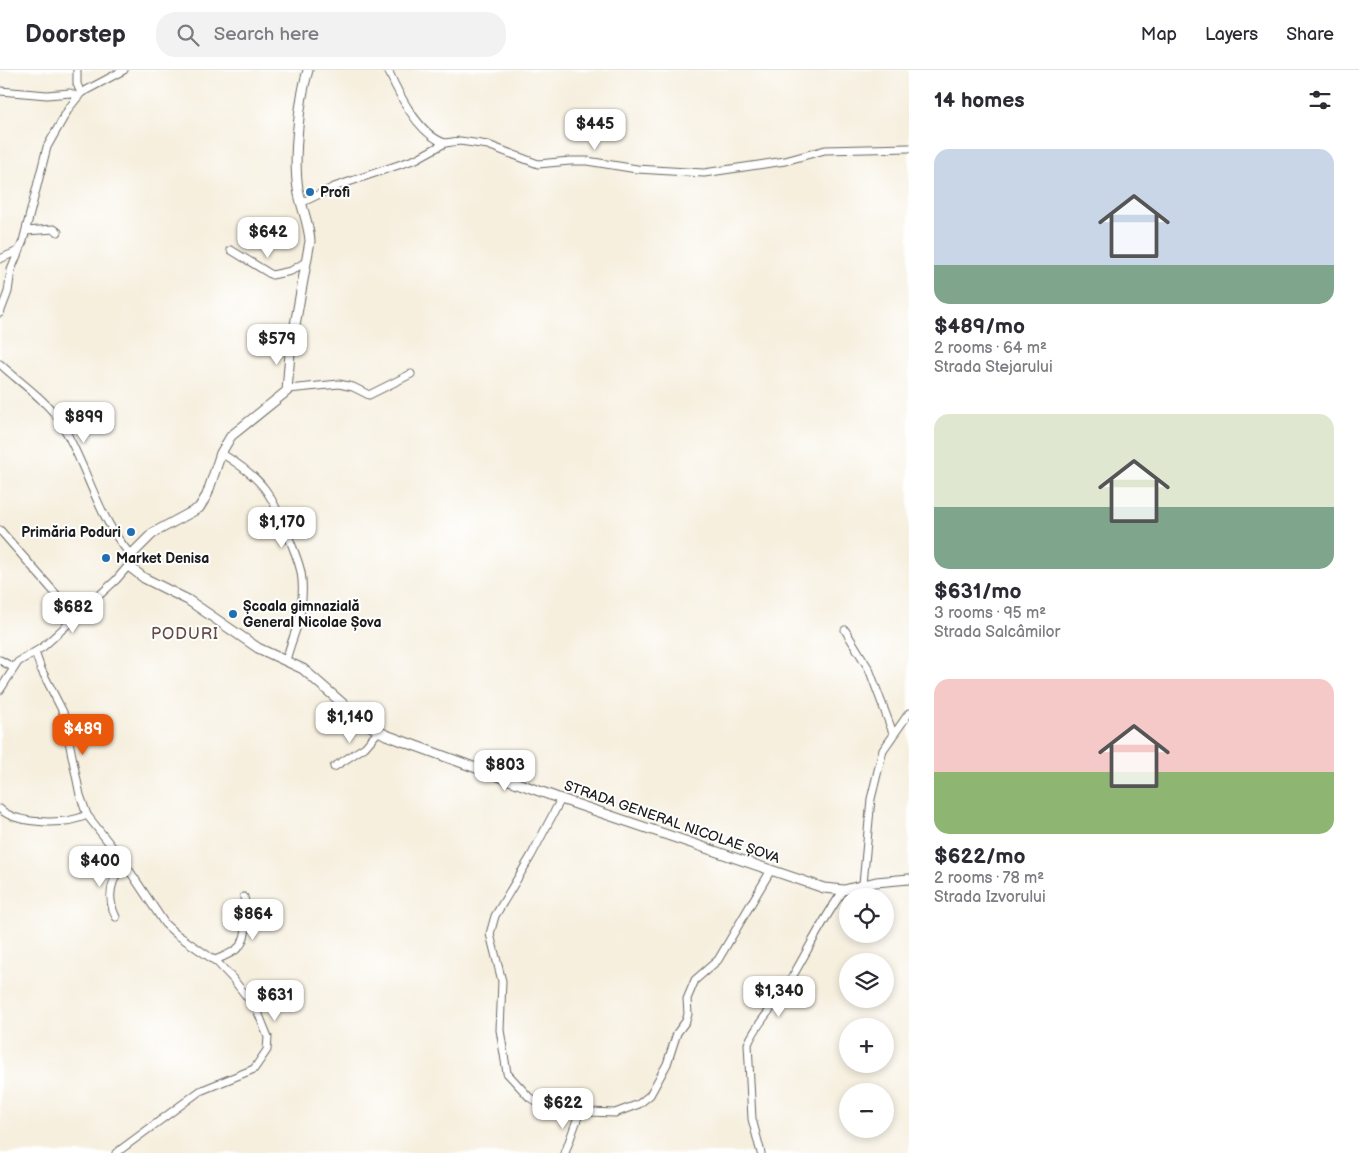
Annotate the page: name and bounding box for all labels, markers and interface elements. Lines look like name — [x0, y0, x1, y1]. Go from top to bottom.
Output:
search box — [156, 12, 506, 57]
text: Doorstep — [25, 20, 126, 49]
icon: search — [174, 21, 202, 49]
text: Search here — [214, 23, 319, 46]
text: Map — [1141, 24, 1177, 45]
text: Layers — [1205, 24, 1258, 45]
text: Share — [1286, 24, 1334, 45]
icon: filters — [1306, 86, 1334, 114]
text: 14 homes — [934, 88, 1025, 113]
pin: $445 — [565, 108, 625, 151]
text: $445 — [576, 115, 614, 134]
icon: home — [1089, 181, 1179, 271]
place label: Profi — [320, 184, 350, 201]
marker: Profi — [304, 186, 316, 198]
pin: $642 — [238, 216, 298, 259]
text: $642 — [248, 223, 288, 242]
text: $489/mo — [934, 314, 1025, 339]
pin: $579 — [247, 324, 307, 366]
text: $579 — [258, 330, 296, 349]
text: 2 rooms · 64 m² — [934, 339, 1047, 358]
text: Strada Stejarului — [934, 358, 1053, 377]
pin: $899 — [54, 402, 114, 444]
text: $899 — [65, 408, 103, 427]
icon: home — [1089, 446, 1179, 536]
pin: $1,170 — [241, 506, 323, 549]
text: $1,170 — [259, 513, 305, 532]
place label: Primăria Poduri — [21, 524, 121, 541]
marker: Primăria Poduri — [125, 526, 137, 538]
place label: Market Denisa — [116, 550, 209, 567]
marker: Market Denisa — [100, 552, 112, 564]
text: $631/mo — [934, 579, 1021, 604]
pin: $682 — [43, 592, 103, 634]
text: $682 — [53, 598, 93, 617]
place label: Școala gimnazială General Nicolae Șova — [243, 598, 381, 631]
text: 3 rooms · 95 m² — [934, 604, 1046, 623]
marker: Școala gimnazială General Nicolae Șova — [227, 608, 239, 620]
text: Strada Salcâmilor — [934, 623, 1060, 642]
district label: PODURI — [151, 625, 219, 644]
pin: $1,140 — [309, 702, 391, 744]
text: $1,140 — [327, 708, 373, 727]
icon: home — [1089, 711, 1179, 801]
pin: $489 — [53, 714, 113, 756]
text: $489 — [64, 720, 102, 739]
pin: $803 — [475, 750, 535, 792]
text: $803 — [485, 756, 525, 775]
street label: STRADA GENERAL NICOLAE ȘOVA — [562, 777, 783, 867]
text: $622/mo — [934, 844, 1025, 869]
pin: $400 — [70, 846, 130, 888]
text: $400 — [80, 852, 120, 871]
text: 2 rooms · 78 m² — [934, 869, 1044, 888]
map controls — [839, 888, 894, 1138]
button: locate — [839, 888, 894, 943]
text: Strada Izvorului — [934, 888, 1046, 907]
pin: $864 — [223, 898, 283, 941]
text: $864 — [233, 905, 273, 924]
button: layers — [839, 953, 894, 1008]
pin: $1,340 — [738, 976, 820, 1018]
pin: $631 — [245, 980, 305, 1022]
text: $1,340 — [754, 982, 804, 1001]
text: $631 — [257, 986, 293, 1005]
button: + — [839, 1018, 894, 1073]
button: − — [839, 1083, 894, 1138]
pin: $622 — [533, 1088, 593, 1130]
text: $622 — [543, 1094, 583, 1113]

